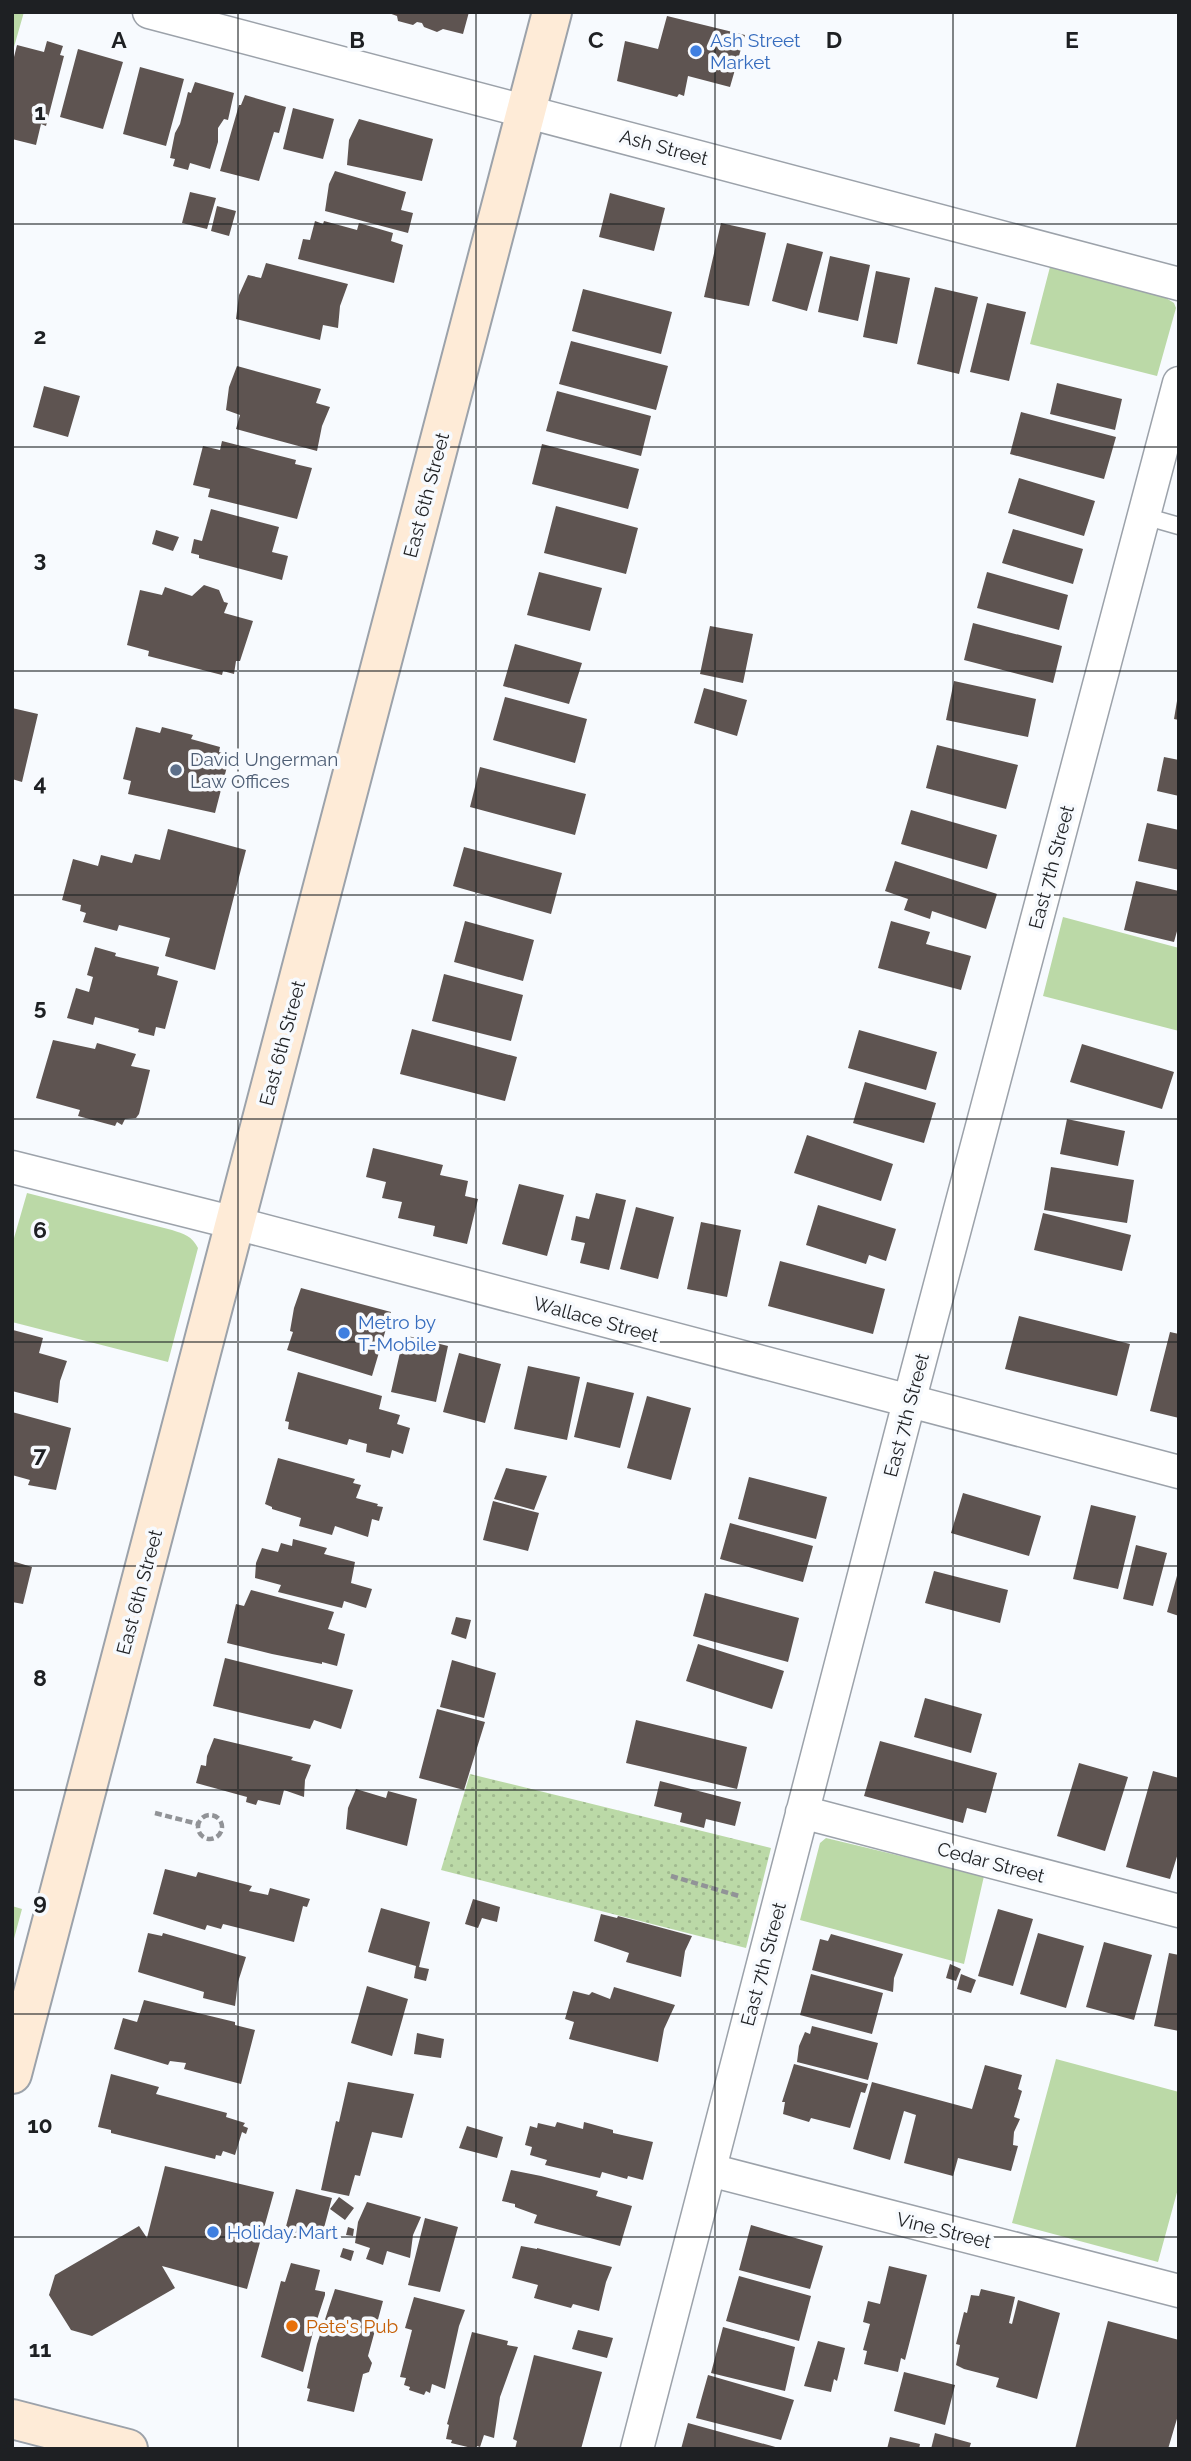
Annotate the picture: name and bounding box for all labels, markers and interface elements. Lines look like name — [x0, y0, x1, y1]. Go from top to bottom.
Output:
text: A — [111, 26, 127, 53]
text: B — [349, 26, 365, 53]
text: C — [588, 26, 604, 53]
text: D — [826, 26, 842, 53]
text: E — [1065, 26, 1079, 53]
place label: Ash Street Market — [710, 29, 801, 73]
marker: Ash Street Market — [688, 43, 704, 59]
text: 1 — [34, 98, 46, 125]
street label: Ash Street — [617, 125, 711, 169]
text: 2 — [34, 322, 46, 349]
street label: East 6th Street — [399, 429, 453, 560]
text: 3 — [34, 545, 46, 572]
place label: David Ungerman Law Offices — [190, 748, 338, 792]
marker: David Ungerman Law Offices — [168, 762, 184, 778]
text: 4 — [33, 769, 47, 796]
street label: East 7th Street — [1024, 802, 1078, 931]
street label: East 6th Street — [255, 977, 309, 1108]
text: 5 — [34, 993, 47, 1020]
text: 6 — [33, 1216, 47, 1243]
street label: Wallace Street — [531, 1292, 662, 1346]
place label: Metro by T-Mobile — [358, 1311, 436, 1355]
marker: Metro by T-Mobile — [336, 1325, 352, 1341]
street label: East 7th Street — [879, 1350, 933, 1479]
text: 7 — [34, 1440, 47, 1467]
street label: East 6th Street — [112, 1526, 166, 1657]
text: 8 — [33, 1664, 47, 1691]
street label: Cedar Street — [935, 1837, 1048, 1887]
text: 9 — [33, 1888, 47, 1915]
street label: East 7th Street — [736, 1899, 790, 2028]
text: 10 — [27, 2111, 53, 2138]
street label: Vine Street — [894, 2208, 994, 2253]
place label: Holiday Mart — [227, 2221, 339, 2243]
marker: Holiday Mart — [205, 2224, 221, 2240]
place label: Pete's Pub — [306, 2315, 398, 2337]
marker: Pete's Pub — [284, 2318, 300, 2334]
text: 11 — [29, 2335, 51, 2362]

